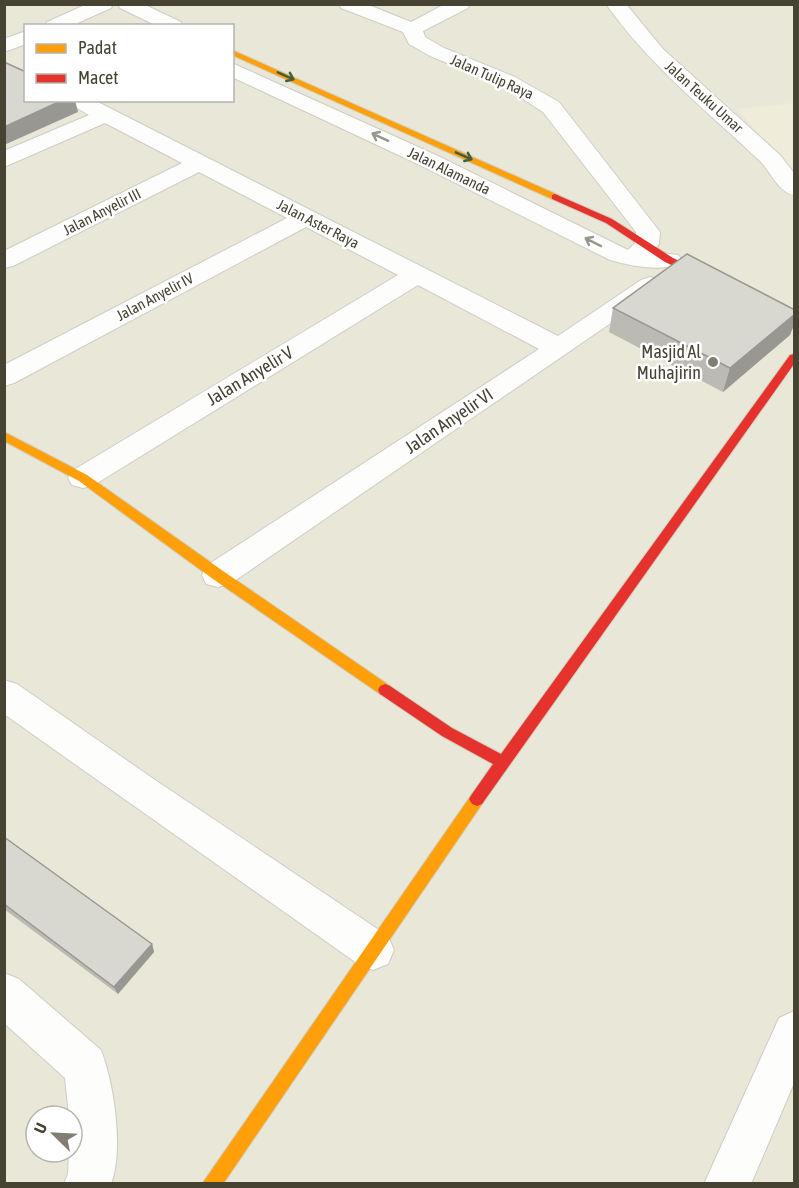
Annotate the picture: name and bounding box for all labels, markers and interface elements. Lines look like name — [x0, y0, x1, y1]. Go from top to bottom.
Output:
legend — [24, 24, 234, 102]
text: Padat — [78, 37, 117, 58]
street label: Jalan Tulip Raya — [448, 51, 536, 102]
street label: Jalan Teuku Umar — [662, 57, 747, 136]
text: Macet — [78, 67, 118, 88]
one-way arrow — [276, 71, 294, 82]
one-way arrow — [372, 131, 390, 143]
street label: Jalan Alamanda — [405, 143, 493, 198]
one-way arrow — [454, 151, 472, 162]
street label: Jalan Anyelir III — [60, 185, 143, 238]
street label: Jalan Aster Raya — [274, 196, 362, 251]
one-way arrow — [584, 236, 602, 247]
street label: Jalan Anyelir IV — [113, 269, 197, 324]
place label: Masjid Al Muhajirin — [637, 341, 701, 383]
street label: Jalan Anyelir V — [203, 342, 297, 410]
marker: Masjid Al Muhajirin — [706, 355, 720, 369]
street label: Jalan Anyelir VI — [401, 383, 497, 458]
north arrow — [24, 1104, 84, 1164]
text: U — [30, 1120, 50, 1136]

